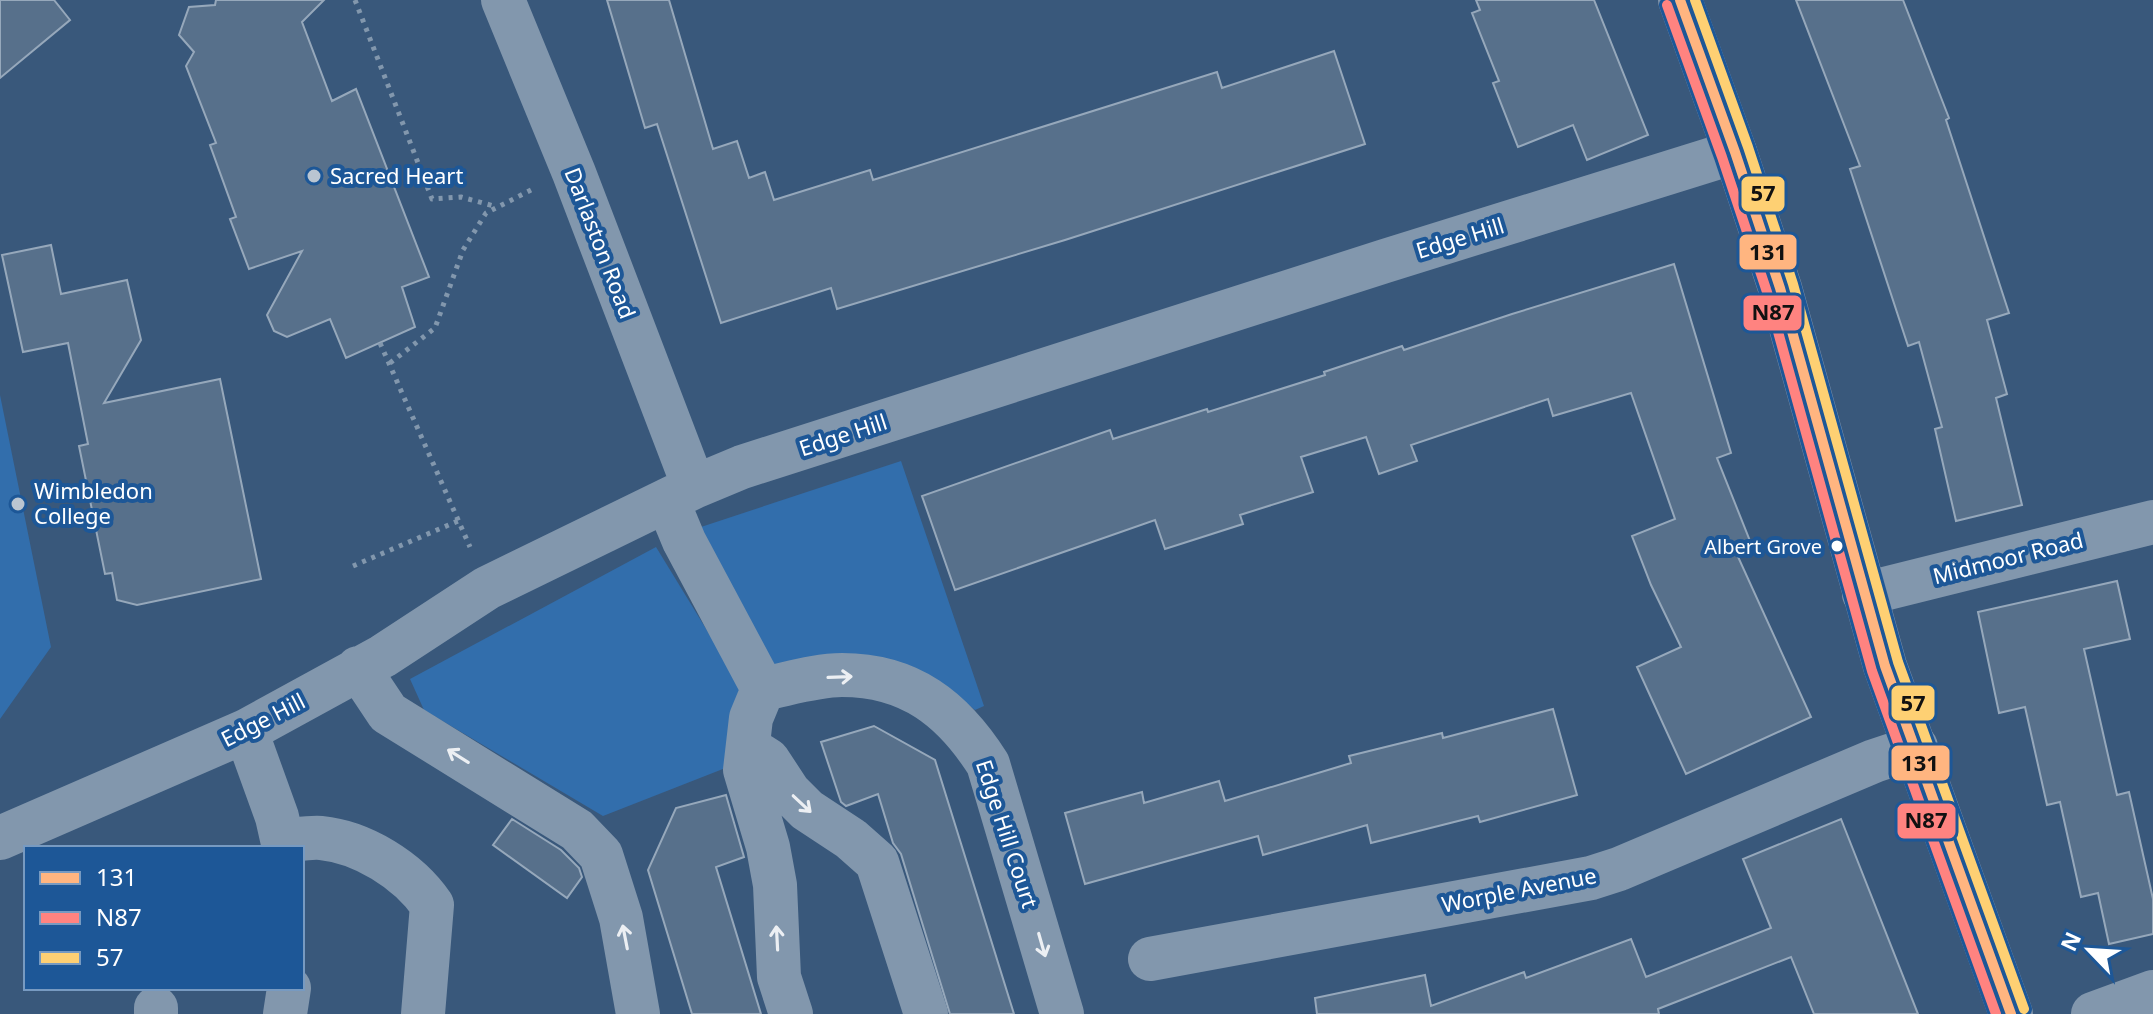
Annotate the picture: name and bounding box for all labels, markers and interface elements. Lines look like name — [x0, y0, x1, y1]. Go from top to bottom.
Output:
place label: Sacred Heart — [330, 160, 463, 190]
street label: Darlaston Road — [558, 163, 644, 322]
marker: Sacred Heart — [305, 167, 323, 185]
line badge: 57 — [1740, 175, 1786, 213]
text: 57 — [1750, 177, 1776, 207]
street label: Edge Hill — [1412, 209, 1507, 265]
line badge: 131 — [1738, 233, 1798, 271]
text: 131 — [1749, 236, 1787, 266]
line badge: N87 — [1742, 294, 1803, 332]
text: N87 — [1751, 296, 1795, 326]
street label: Edge Hill — [795, 406, 890, 462]
place label: Wimbledon College — [34, 475, 153, 530]
marker: Wimbledon College — [9, 495, 27, 513]
street label: Midmoor Road — [1929, 524, 2086, 590]
place label: Albert Grove — [1704, 533, 1822, 560]
marker: Albert Grove — [1829, 538, 1845, 554]
one-way arrow — [826, 669, 853, 684]
line badge: 57 — [1890, 684, 1936, 722]
street label: Edge Hill — [215, 685, 310, 753]
text: 57 — [1900, 687, 1926, 717]
line badge: 131 — [1890, 744, 1951, 782]
text: 131 — [1901, 747, 1939, 777]
one-way arrow — [447, 748, 470, 764]
street label: Edge Hill Court — [970, 756, 1046, 912]
one-way arrow — [791, 794, 811, 812]
line badge: N87 — [1896, 802, 1957, 840]
text: N87 — [1904, 804, 1948, 834]
legend — [24, 846, 304, 990]
street label: Worple Avenue — [1439, 859, 1599, 919]
text: 131 — [96, 860, 137, 893]
text: N87 — [96, 900, 142, 933]
north arrow — [2049, 910, 2129, 990]
one-way arrow — [617, 925, 632, 950]
one-way arrow — [770, 925, 785, 952]
text: N — [2053, 927, 2087, 956]
one-way arrow — [1035, 932, 1050, 958]
text: 57 — [96, 940, 123, 973]

